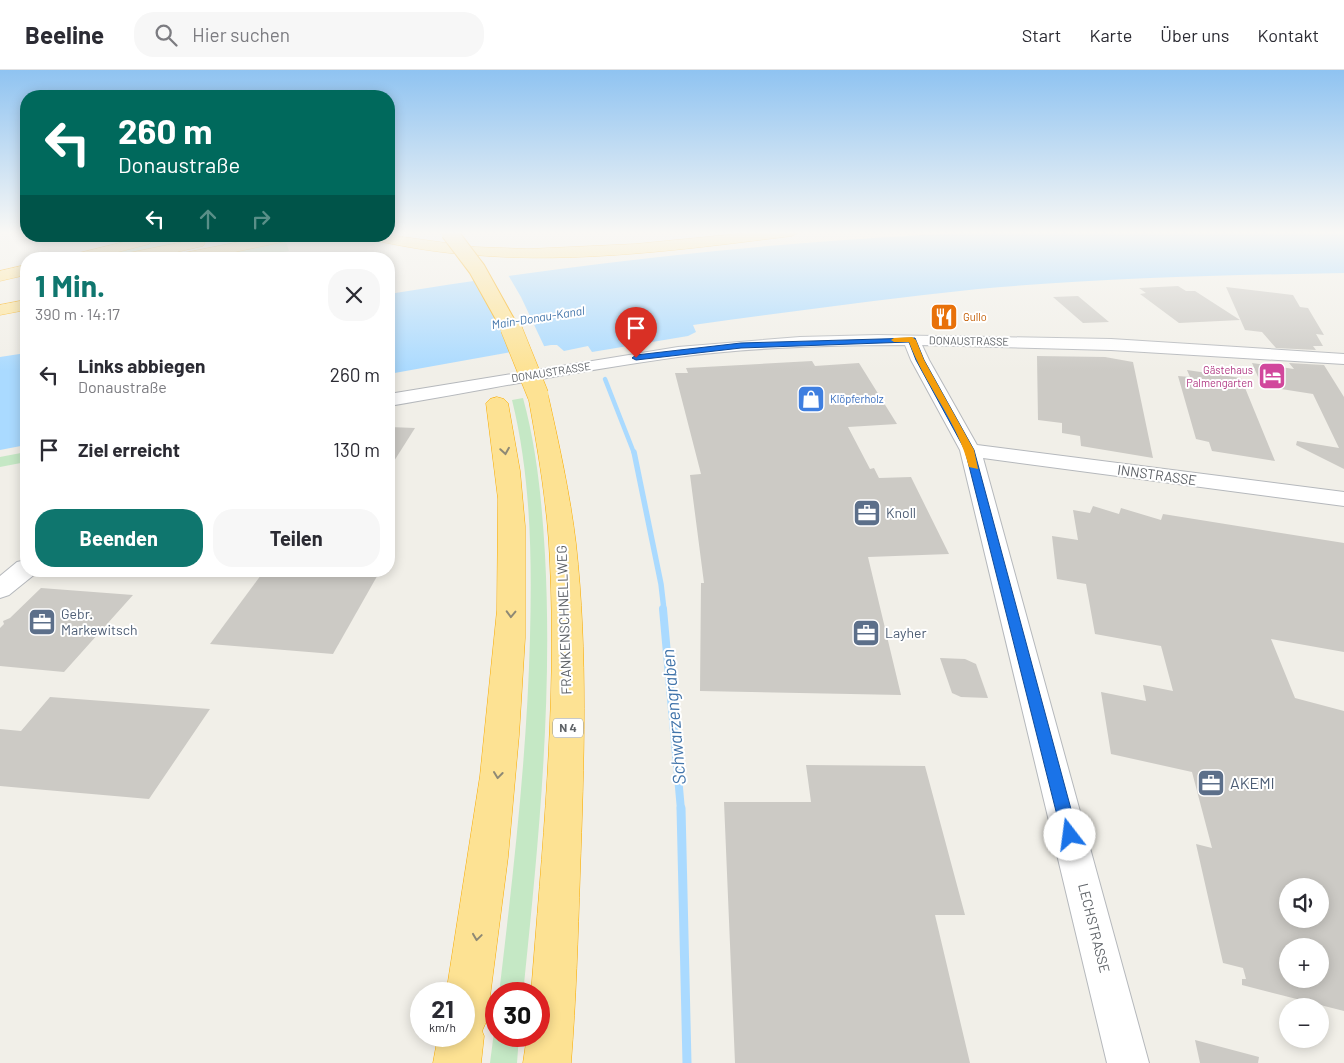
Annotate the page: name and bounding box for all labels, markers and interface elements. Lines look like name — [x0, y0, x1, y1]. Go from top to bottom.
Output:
search box — [134, 12, 484, 57]
text: Beeline — [25, 20, 104, 49]
icon: search — [152, 21, 180, 49]
text: Hier suchen — [192, 23, 290, 46]
text: Start — [1022, 24, 1061, 46]
text: Karte — [1089, 24, 1132, 46]
text: Über uns — [1160, 24, 1229, 46]
text: Kontakt — [1257, 24, 1319, 46]
text: 260 m — [118, 109, 213, 151]
icon: left — [35, 110, 100, 175]
text: Donaustraße — [118, 151, 240, 177]
icon: left — [141, 205, 169, 233]
icon: ahead — [194, 205, 222, 233]
icon: right — [247, 205, 275, 233]
text: 1 Min. — [35, 267, 105, 303]
button: close — [328, 269, 380, 321]
restaurant icon: Gullo — [929, 302, 959, 332]
water label: Main-Donau-Kanal — [490, 303, 586, 331]
text: 390 m · 14:17 — [35, 304, 120, 323]
pin — [615, 307, 657, 358]
place label: Gullo — [963, 310, 987, 323]
icon: arrive — [622, 314, 650, 342]
street label: DONAUSTRASSE — [929, 333, 1010, 348]
text: Links abbiegen — [78, 354, 205, 377]
street label: DONAUSTRASSE — [510, 359, 592, 384]
icon: left — [35, 361, 63, 389]
hotel icon: Gästehaus Palmengarten — [1257, 361, 1287, 391]
text: 260 m — [330, 363, 380, 386]
place label: Gästehaus Palmengarten — [1186, 363, 1253, 389]
text: Donaustraße — [78, 377, 167, 396]
shop icon: Klöpferholz — [796, 384, 826, 414]
place label: Klöpferholz — [830, 392, 884, 405]
icon: arrive — [35, 436, 63, 464]
text: Ziel erreicht — [78, 438, 180, 461]
text: 130 m — [333, 438, 380, 461]
one-way arrow — [499, 448, 510, 456]
street label: INNSTRASSE — [1116, 461, 1198, 488]
office icon: Knoll — [852, 498, 882, 528]
place label: Knoll — [886, 504, 916, 521]
button: Beenden — [35, 509, 203, 567]
button: Teilen — [213, 509, 380, 567]
street label: FRANKENSCHNELLWEG — [552, 545, 575, 695]
place label: Gebr. Markewitsch — [61, 605, 138, 638]
office icon: Gebr. Markewitsch — [27, 607, 57, 637]
one-way arrow — [506, 610, 516, 618]
office icon: Layher — [851, 618, 881, 648]
place label: Layher — [885, 624, 926, 641]
water label: Schwarzengraben — [656, 648, 690, 786]
road number: N 4 — [553, 718, 583, 738]
office icon: AKEMI — [1196, 768, 1226, 798]
one-way arrow — [493, 772, 504, 780]
place label: AKEMI — [1230, 773, 1275, 792]
position arrow — [1043, 808, 1095, 860]
map controls — [1279, 878, 1329, 1048]
button: sound — [1279, 878, 1329, 928]
street label: LECHSTRASSE — [1075, 881, 1114, 974]
one-way arrow — [473, 932, 483, 941]
button: + — [1279, 938, 1329, 988]
speed limit sign: 30 — [485, 982, 550, 1047]
text: 21 — [431, 993, 454, 1023]
button: − — [1279, 998, 1329, 1048]
text: km/h — [429, 1020, 456, 1034]

